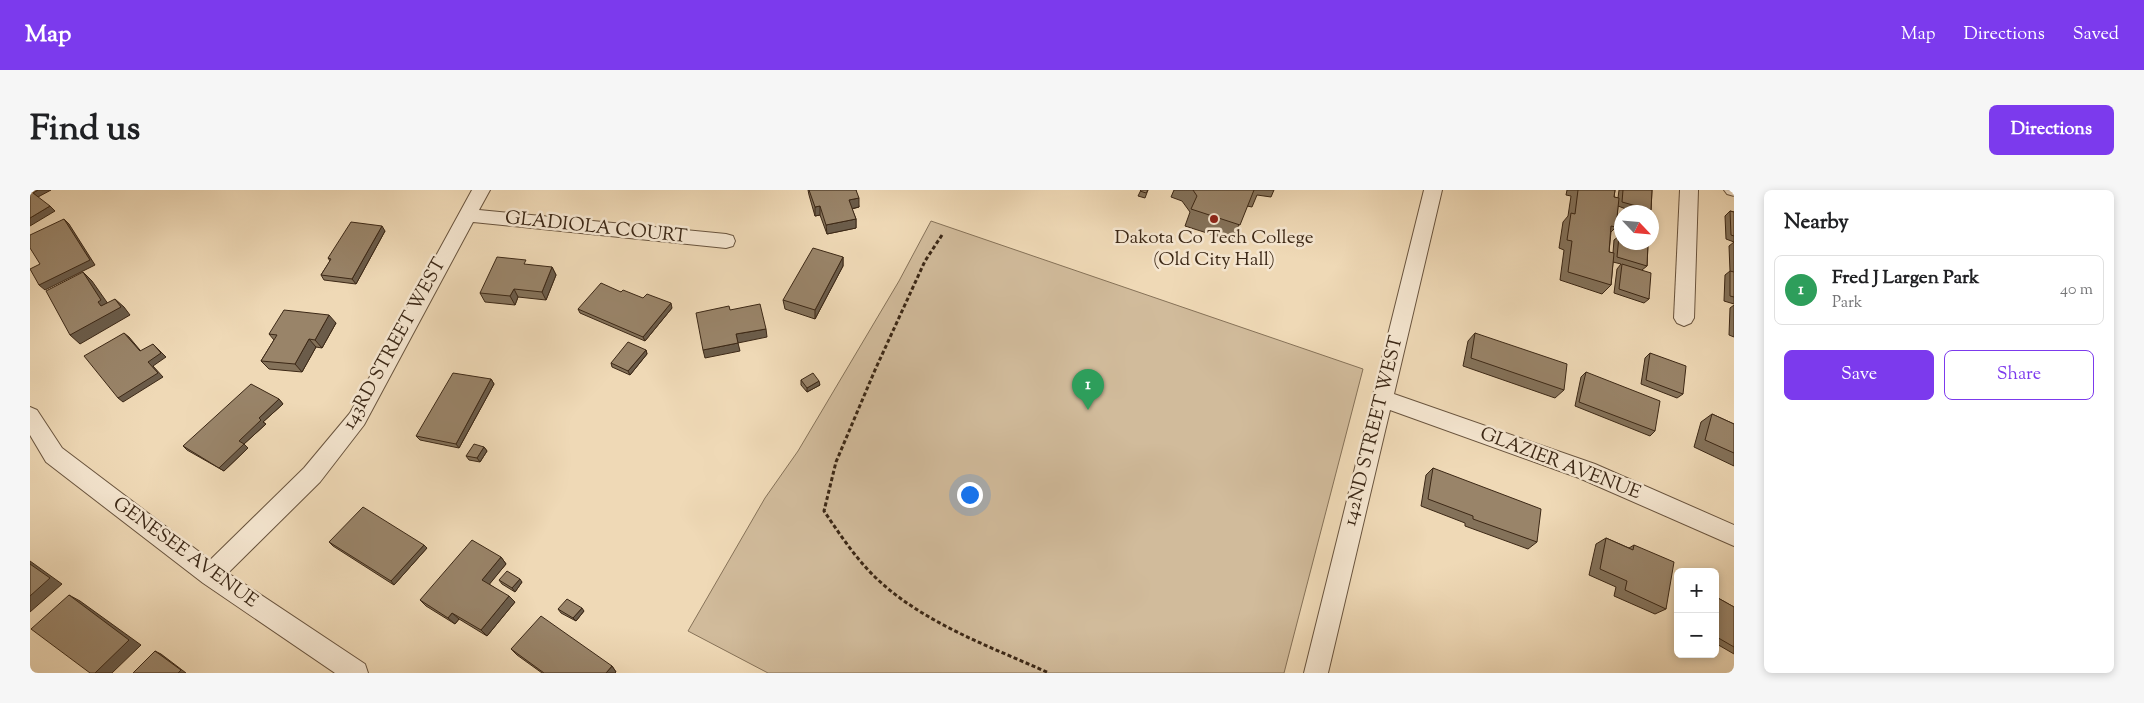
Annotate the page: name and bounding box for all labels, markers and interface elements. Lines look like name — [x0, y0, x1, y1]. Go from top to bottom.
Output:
text: Map — [25, 18, 71, 52]
text: Map — [1901, 22, 1936, 48]
text: Directions — [1964, 22, 2045, 48]
text: Saved — [2073, 22, 2119, 48]
text: Find us — [30, 105, 140, 156]
button: Directions — [1989, 105, 2114, 155]
street label: GLADIOLA COURT — [503, 205, 689, 251]
north arrow — [1614, 205, 1659, 250]
text: Nearby — [1784, 208, 1849, 238]
marker: Dakota Co Tech College (Old City Hall) — [1208, 213, 1220, 225]
place label: Dakota Co Tech College (Old City Hall) — [1114, 225, 1314, 274]
street label: 143RD STREET WEST — [337, 253, 453, 435]
text: Fred J Largen Park — [1832, 265, 1979, 292]
text: 1 — [1798, 279, 1804, 302]
text: 40 m — [2060, 279, 2093, 302]
text: Park — [1832, 292, 1863, 315]
street label: 142ND STREET WEST — [1337, 333, 1411, 529]
button: Save — [1784, 350, 1934, 400]
button: Share — [1944, 350, 2094, 400]
pin: 1 — [1072, 369, 1104, 410]
street label: GLAZIER AVENUE — [1476, 421, 1645, 507]
your location — [957, 482, 983, 508]
street label: GENESEE AVENUE — [107, 491, 264, 615]
map controls — [1674, 568, 1719, 658]
button: + — [1674, 568, 1719, 613]
button: − — [1674, 613, 1719, 658]

